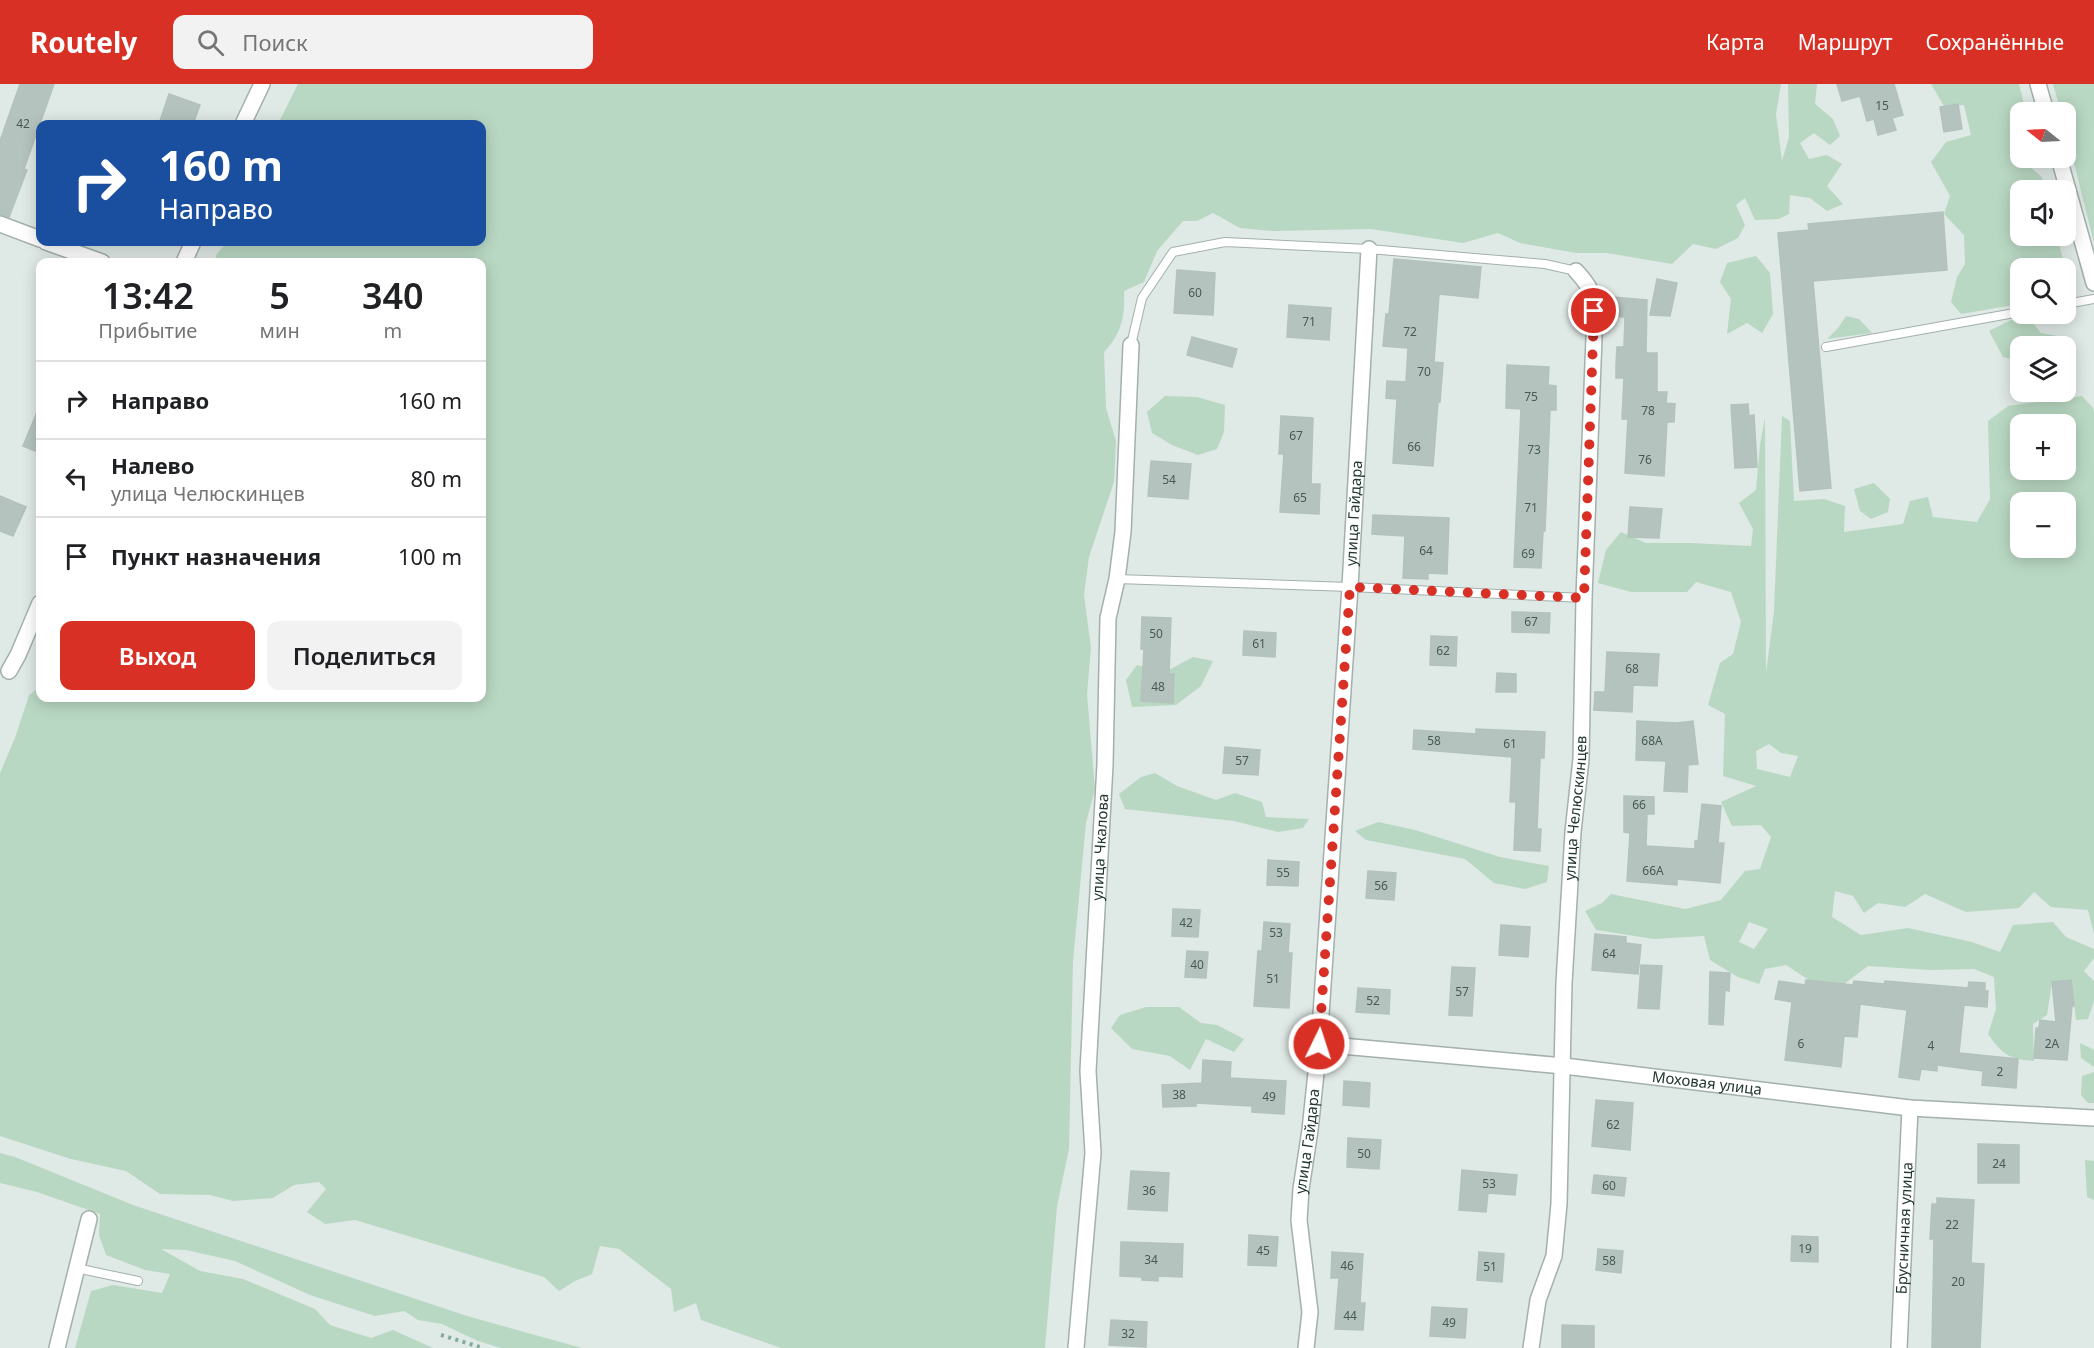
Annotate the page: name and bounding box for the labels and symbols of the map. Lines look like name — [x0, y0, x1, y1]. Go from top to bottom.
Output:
house number: 15 — [1875, 97, 1889, 114]
north arrow — [2010, 102, 2076, 168]
house number: 42 — [16, 115, 30, 132]
house number: 60 — [1188, 284, 1202, 301]
pin — [1568, 285, 1619, 336]
house number: 71 — [1302, 313, 1316, 330]
house number: 72 — [1403, 323, 1417, 340]
house number: 70 — [1417, 363, 1431, 380]
house number: 75 — [1524, 388, 1538, 405]
house number: 78 — [1641, 402, 1655, 419]
house number: 67 — [1289, 427, 1303, 444]
house number: 66 — [1407, 438, 1421, 455]
house number: 73 — [1527, 441, 1541, 458]
house number: 76 — [1638, 451, 1652, 468]
street label: улица Гайдара — [1340, 460, 1366, 567]
house number: 54 — [1162, 471, 1176, 488]
house number: 65 — [1293, 489, 1307, 506]
house number: 71 — [1524, 499, 1538, 516]
house number: 64 — [1419, 542, 1433, 559]
house number: 69 — [1521, 545, 1535, 562]
house number: 67 — [1524, 613, 1538, 630]
house number: 50 — [1149, 625, 1163, 642]
house number: 61 — [1252, 635, 1266, 652]
house number: 62 — [1436, 642, 1450, 659]
house number: 68 — [1625, 660, 1639, 677]
house number: 48 — [1151, 678, 1165, 695]
house number: 58 — [1427, 732, 1441, 749]
house number: 68А — [1641, 732, 1663, 749]
house number: 61 — [1503, 735, 1517, 752]
street label: улица Челюскинцев — [1559, 735, 1590, 881]
house number: 57 — [1235, 752, 1249, 769]
street label: улица Чкалова — [1086, 793, 1112, 901]
house number: 66 — [1632, 796, 1646, 813]
house number: 66А — [1642, 862, 1664, 879]
house number: 55 — [1276, 864, 1290, 881]
house number: 56 — [1374, 877, 1388, 894]
house number: 42 — [1179, 914, 1193, 931]
house number: 53 — [1269, 924, 1283, 941]
house number: 64 — [1602, 945, 1616, 962]
house number: 40 — [1190, 956, 1204, 973]
house number: 51 — [1266, 970, 1280, 987]
house number: 57 — [1455, 983, 1469, 1000]
house number: 52 — [1366, 992, 1380, 1009]
position arrow — [1287, 1012, 1351, 1076]
house number: 6 — [1798, 1035, 1805, 1052]
house number: 2А — [2045, 1035, 2060, 1052]
house number: 4 — [1928, 1037, 1935, 1054]
house number: 2 — [1997, 1063, 2004, 1080]
street label: Моховая улица — [1651, 1066, 1763, 1099]
house number: 38 — [1172, 1086, 1186, 1103]
house number: 49 — [1262, 1088, 1276, 1105]
street label: улица Гайдара — [1290, 1088, 1323, 1195]
house number: 62 — [1606, 1116, 1620, 1133]
house number: 50 — [1357, 1145, 1371, 1162]
house number: 24 — [1992, 1155, 2006, 1172]
street label: Брусничная улица — [1890, 1161, 1917, 1295]
house number: 53 — [1482, 1175, 1496, 1192]
house number: 60 — [1602, 1177, 1616, 1194]
house number: 36 — [1142, 1182, 1156, 1199]
house number: 22 — [1945, 1216, 1959, 1233]
house number: 19 — [1798, 1240, 1812, 1257]
house number: 45 — [1256, 1242, 1270, 1259]
house number: 34 — [1144, 1251, 1158, 1268]
house number: 58 — [1602, 1252, 1616, 1269]
house number: 46 — [1340, 1257, 1354, 1274]
house number: 51 — [1483, 1258, 1497, 1275]
house number: 20 — [1951, 1273, 1965, 1290]
house number: 44 — [1343, 1307, 1357, 1324]
house number: 49 — [1442, 1314, 1456, 1331]
house number: 32 — [1121, 1325, 1135, 1342]

